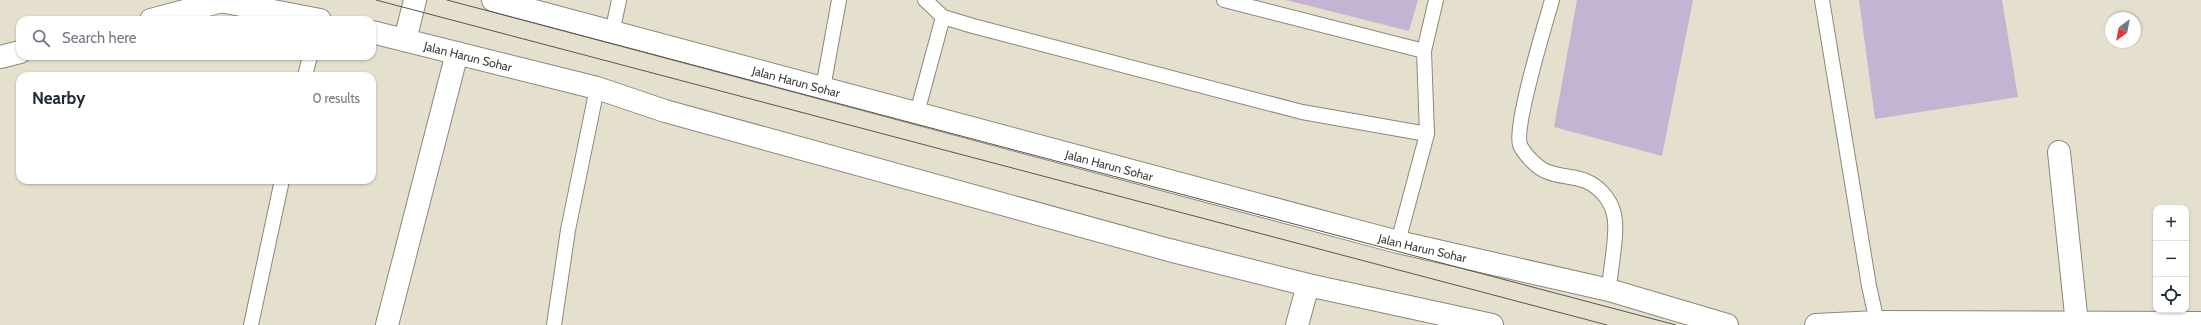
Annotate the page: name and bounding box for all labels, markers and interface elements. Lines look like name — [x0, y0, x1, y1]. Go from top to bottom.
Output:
north arrow — [2105, 12, 2141, 48]
search box — [16, 16, 376, 60]
icon: search — [30, 27, 52, 49]
text: Search here — [62, 29, 137, 47]
street label: Jalan Harun Sohar — [422, 38, 514, 74]
street label: Jalan Harun Sohar — [750, 62, 842, 100]
text: Nearby — [32, 88, 85, 108]
text: 0 results — [312, 90, 360, 106]
street label: Jalan Harun Sohar — [1063, 146, 1155, 184]
map controls — [2153, 205, 2189, 313]
button: + — [2153, 205, 2189, 241]
street label: Jalan Harun Sohar — [1376, 229, 1468, 265]
button: − — [2153, 241, 2189, 277]
button: locate — [2153, 277, 2189, 313]

